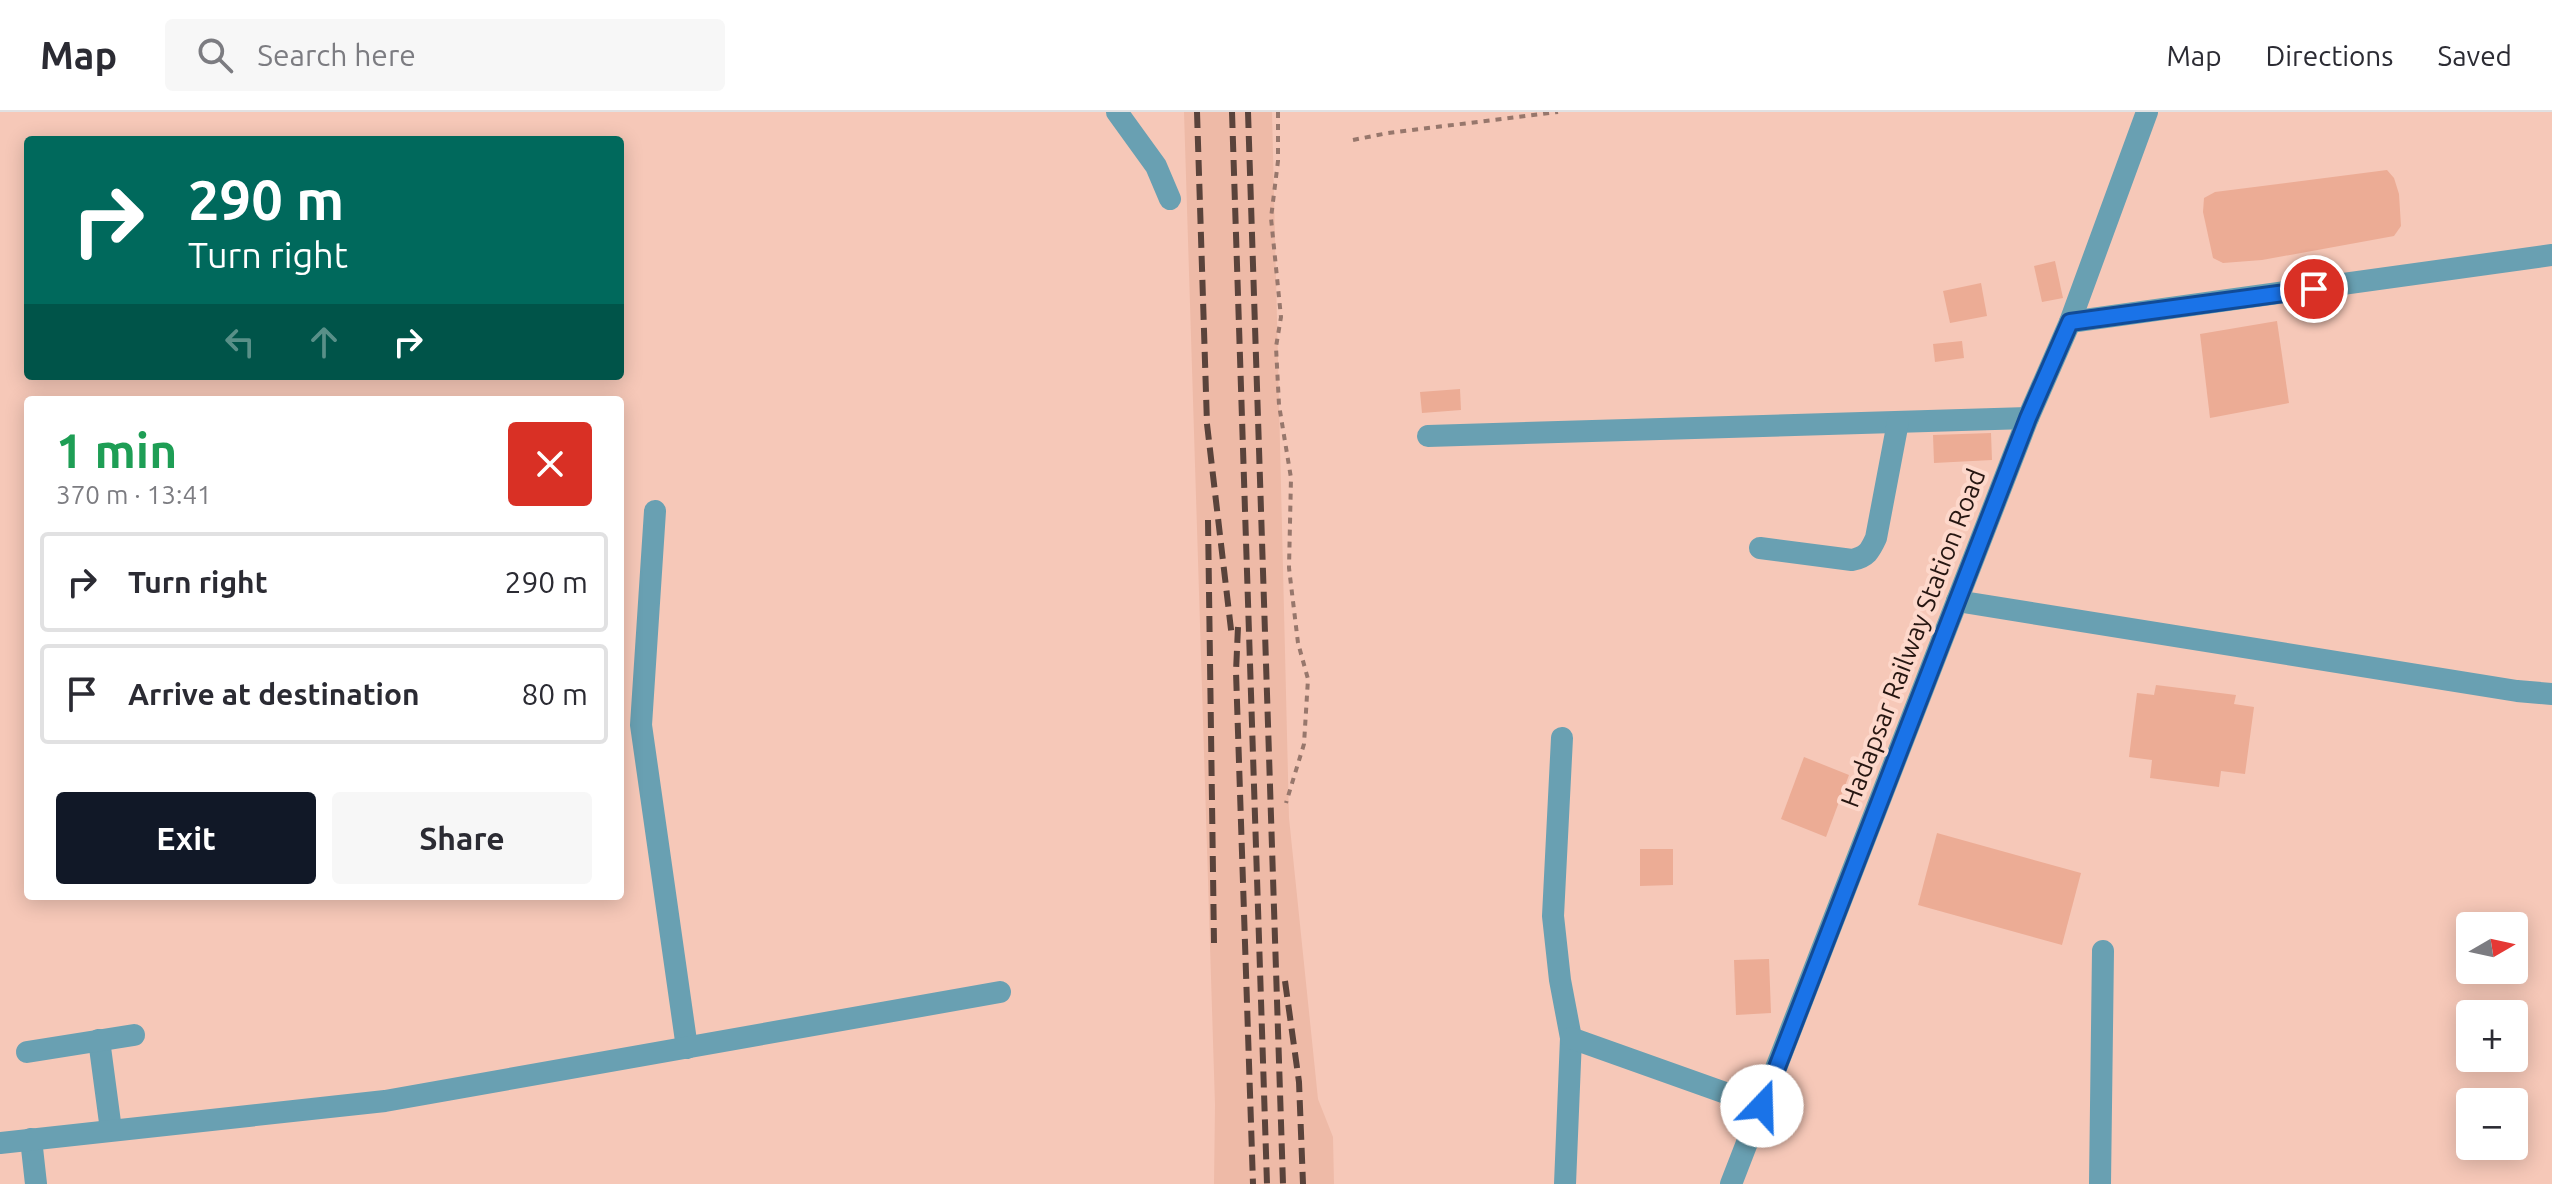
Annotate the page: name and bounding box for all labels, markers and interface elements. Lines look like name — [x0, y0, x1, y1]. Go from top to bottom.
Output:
search box — [165, 19, 725, 91]
icon: search — [193, 33, 237, 77]
text: Map — [40, 34, 117, 76]
text: Search here — [257, 38, 416, 72]
text: Map — [2166, 40, 2222, 71]
text: Directions — [2266, 40, 2393, 71]
text: Saved — [2437, 40, 2512, 71]
icon: right — [56, 168, 160, 272]
text: 290 m — [188, 168, 344, 231]
text: Turn right — [188, 234, 348, 275]
pin — [2280, 255, 2348, 323]
icon: arrive — [2292, 267, 2336, 311]
icon: left — [218, 320, 262, 364]
icon: ahead — [302, 320, 346, 364]
icon: right — [386, 320, 430, 364]
button: close — [508, 422, 592, 506]
text: 1 min — [56, 423, 177, 477]
street label: Hadapsar Railway Station Road — [1834, 465, 1991, 811]
text: 370 m · 13:41 — [56, 480, 212, 509]
icon: right — [60, 560, 104, 604]
text: Turn right — [128, 565, 268, 599]
text: 290 m — [504, 565, 588, 599]
icon: arrive — [60, 672, 104, 716]
text: Arrive at destination — [128, 677, 420, 711]
text: 80 m — [521, 677, 588, 711]
button: Exit — [56, 792, 316, 884]
button: Share — [332, 792, 592, 884]
north arrow — [2456, 912, 2528, 984]
map controls — [2456, 912, 2528, 1160]
button: + — [2456, 1000, 2528, 1072]
position arrow — [1720, 1064, 1804, 1148]
button: − — [2456, 1088, 2528, 1160]

